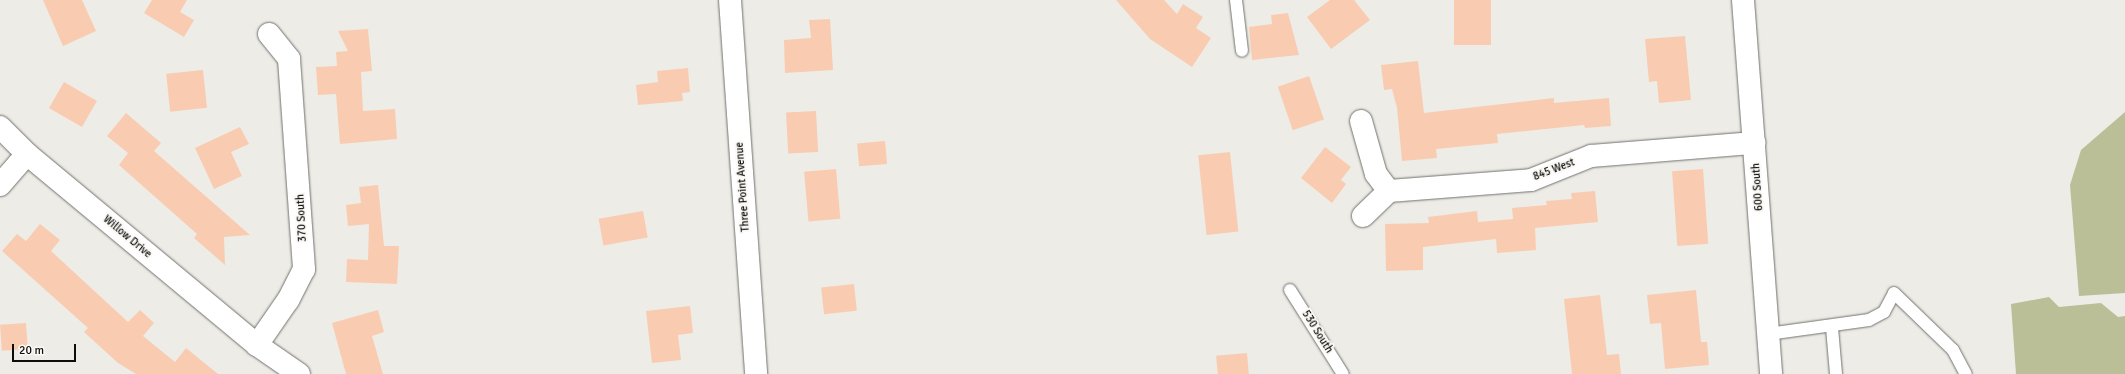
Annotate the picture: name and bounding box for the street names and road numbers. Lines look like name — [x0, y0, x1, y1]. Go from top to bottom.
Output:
street label: Three Point Avenue — [733, 142, 753, 232]
street label: 845 West — [1531, 156, 1577, 184]
street label: 600 South — [1750, 163, 1766, 211]
street label: 370 South — [294, 194, 310, 242]
street label: Willow Drive — [100, 213, 154, 261]
street label: 530 South — [1299, 308, 1335, 356]

